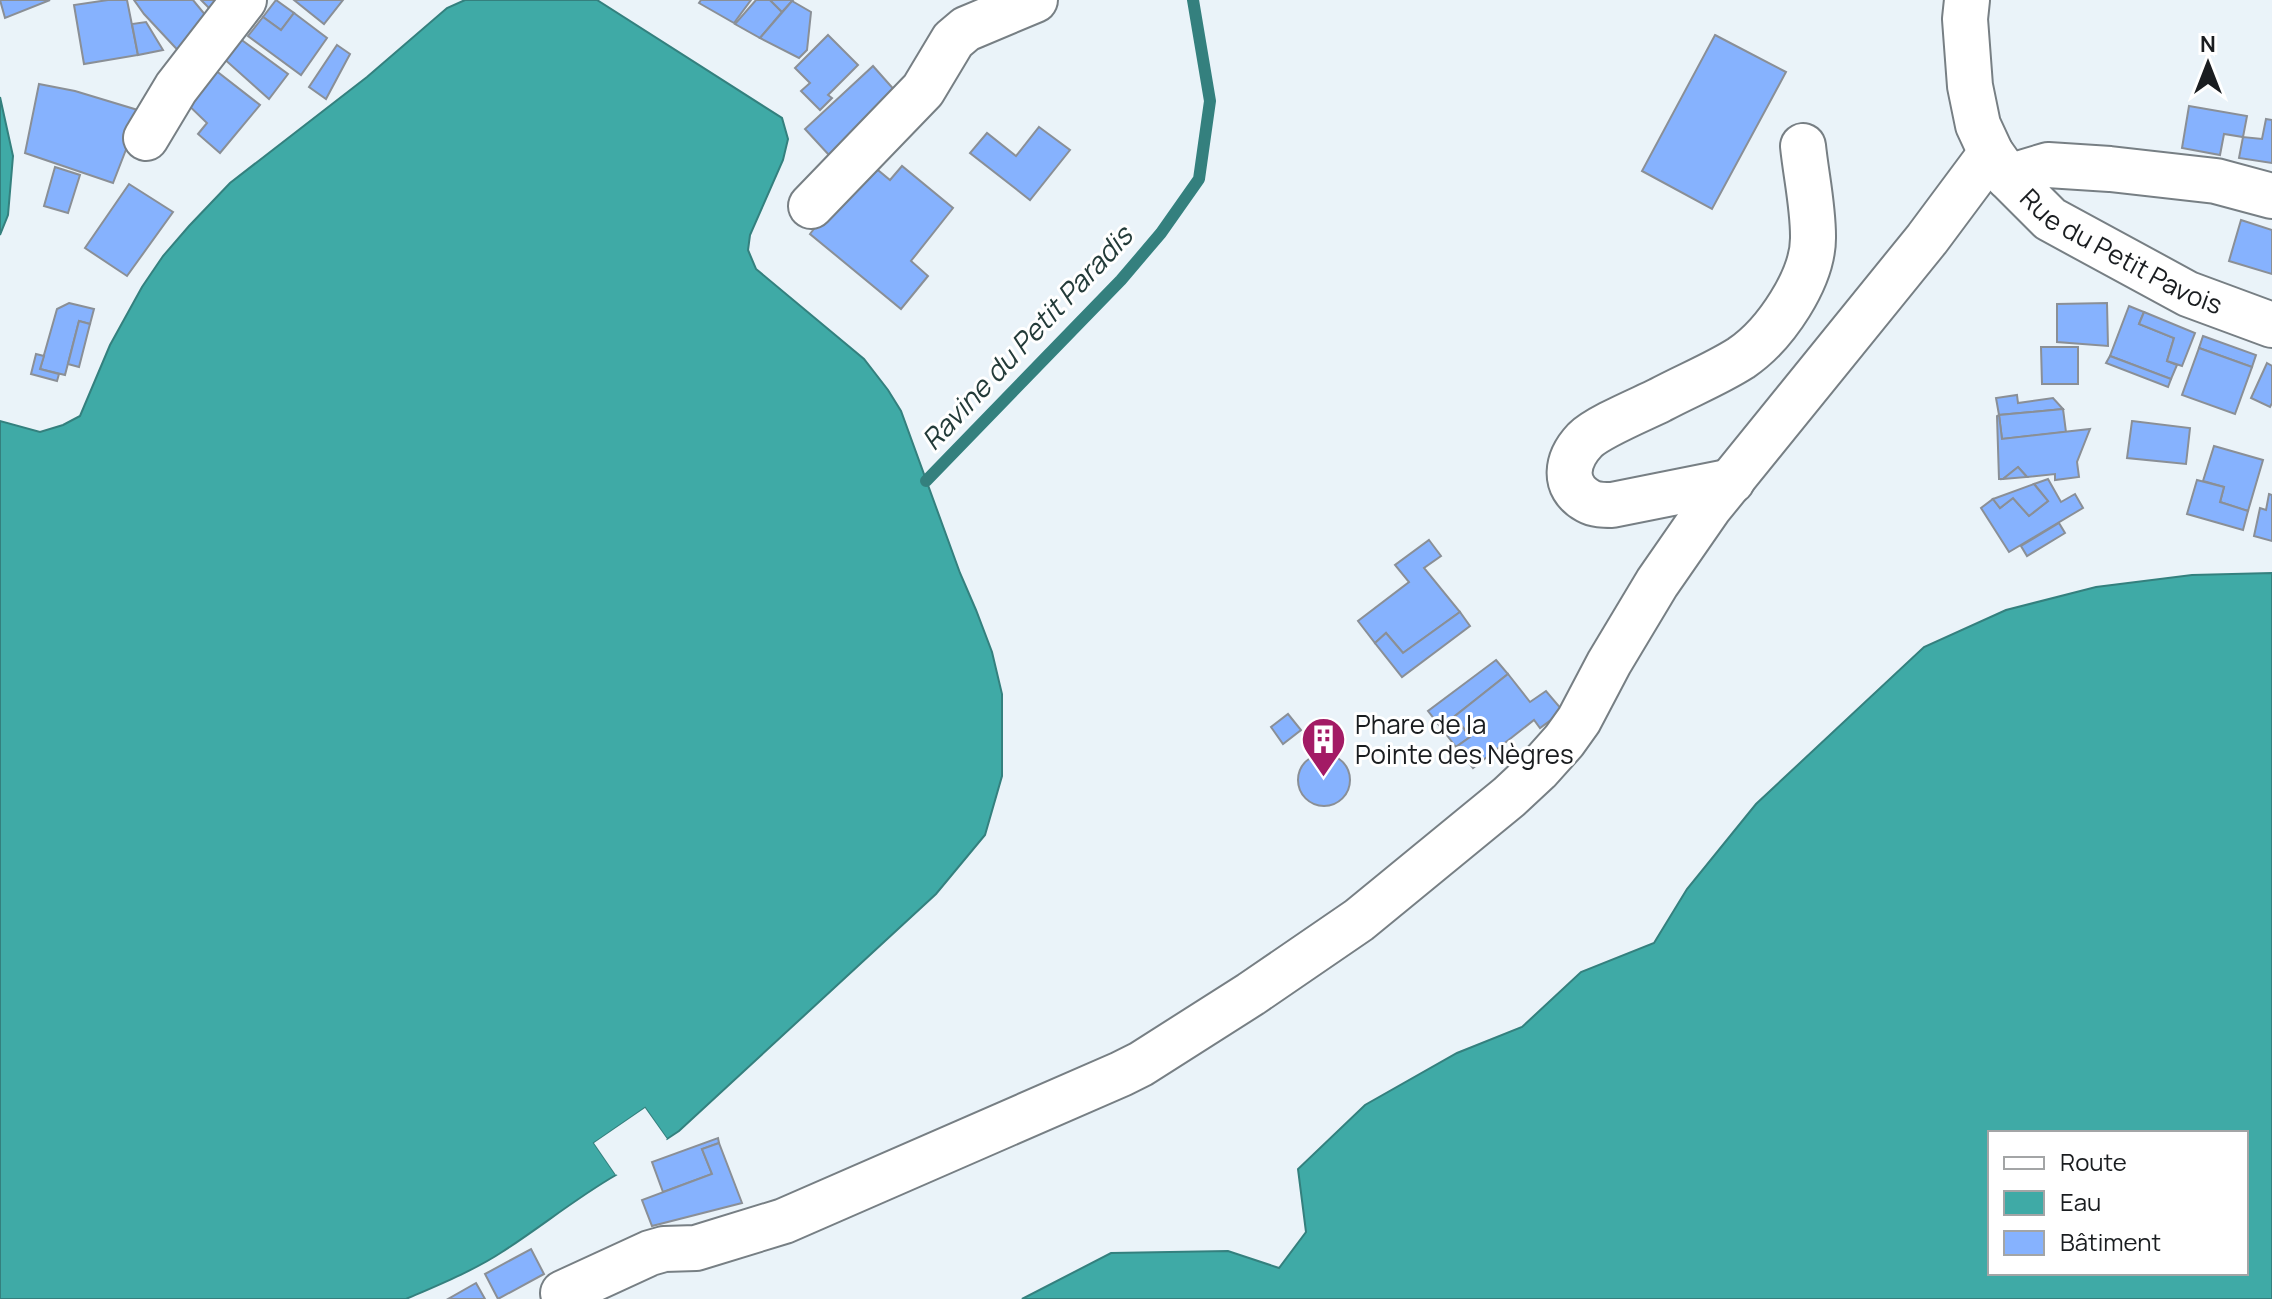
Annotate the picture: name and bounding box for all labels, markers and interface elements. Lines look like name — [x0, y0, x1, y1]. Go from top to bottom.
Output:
north arrow — [2168, 24, 2248, 104]
text: N — [2200, 29, 2216, 59]
street label: Rue du Petit Pavois — [2013, 180, 2228, 322]
water label: Ravine du Petit Paradis — [912, 215, 1142, 457]
place label: Phare de la Pointe des Nègres — [1355, 706, 1574, 772]
building icon: Phare de la Pointe des Nègres — [1300, 716, 1348, 779]
legend — [1988, 1131, 2248, 1275]
text: Route — [2060, 1145, 2127, 1178]
text: Eau — [2060, 1185, 2101, 1218]
text: Bâtiment — [2060, 1225, 2161, 1258]

